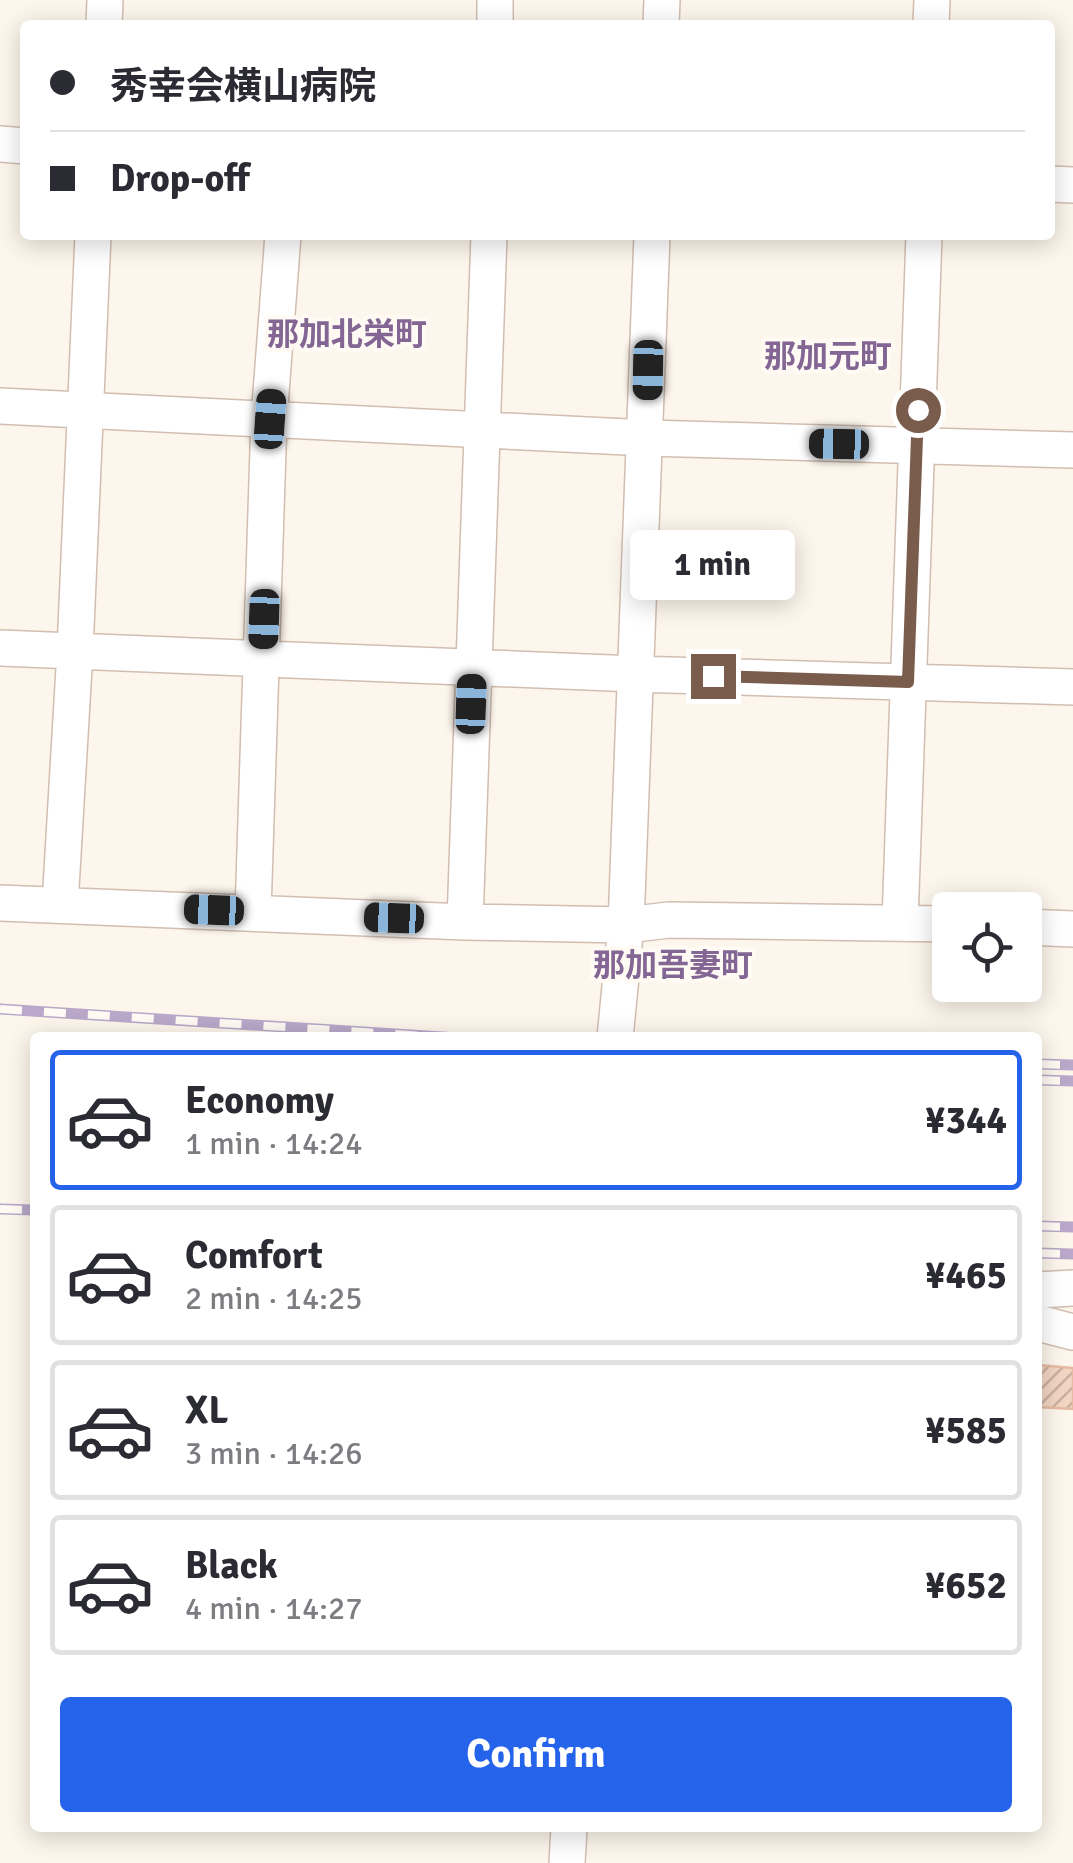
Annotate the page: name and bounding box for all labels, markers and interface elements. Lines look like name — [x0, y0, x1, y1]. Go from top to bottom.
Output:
text: 秀幸会横山病院 — [110, 63, 376, 110]
text: Drop-off — [110, 155, 250, 202]
district label: 那加北栄町 — [267, 315, 427, 354]
district label: 那加元町 — [764, 337, 892, 376]
car — [632, 340, 664, 400]
car — [253, 388, 287, 450]
route start — [896, 388, 941, 433]
car — [809, 428, 869, 460]
callout: 1 min — [630, 531, 796, 601]
text: 1 min — [674, 545, 751, 584]
car — [248, 588, 280, 650]
route end — [691, 654, 736, 699]
car — [455, 673, 487, 735]
map controls — [932, 892, 1042, 1002]
button: locate — [932, 892, 1042, 1002]
car — [183, 894, 245, 926]
car — [363, 902, 425, 934]
district label: 那加吾妻町 — [593, 946, 753, 985]
icon: car — [65, 1075, 155, 1165]
text: Economy — [185, 1077, 334, 1124]
text: ¥344 — [925, 1097, 1007, 1144]
text: 1 min · 14:24 — [185, 1124, 363, 1163]
icon: car — [65, 1230, 155, 1320]
text: Comfort — [185, 1232, 323, 1279]
text: ¥465 — [925, 1252, 1007, 1299]
text: 2 min · 14:25 — [185, 1279, 363, 1318]
icon: car — [65, 1385, 155, 1475]
text: XL — [185, 1387, 228, 1434]
text: ¥585 — [925, 1407, 1007, 1454]
text: 3 min · 14:26 — [185, 1434, 363, 1473]
icon: car — [65, 1540, 155, 1630]
text: Black — [185, 1542, 278, 1589]
text: ¥652 — [925, 1562, 1007, 1609]
text: 4 min · 14:27 — [185, 1589, 363, 1628]
button: Confirm — [60, 1697, 1012, 1812]

